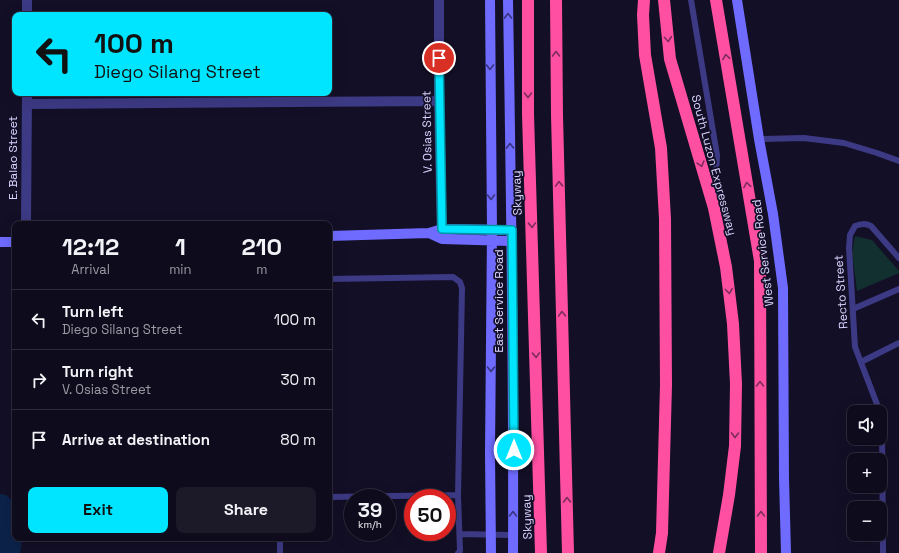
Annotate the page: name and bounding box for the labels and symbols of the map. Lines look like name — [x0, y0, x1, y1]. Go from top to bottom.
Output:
one-way arrow — [504, 13, 512, 19]
one-way arrow — [663, 36, 672, 42]
pin — [422, 41, 456, 75]
one-way arrow — [552, 51, 560, 57]
one-way arrow — [722, 54, 730, 60]
one-way arrow — [486, 64, 494, 70]
street label: V. Osias Street — [418, 91, 436, 173]
one-way arrow — [524, 92, 532, 98]
street label: South Luzon Expressway — [688, 93, 740, 237]
street label: E. Balao Street — [5, 116, 21, 200]
one-way arrow — [506, 143, 514, 149]
one-way arrow — [696, 160, 705, 167]
street label: Skyway — [508, 170, 526, 216]
one-way arrow — [554, 181, 563, 187]
one-way arrow — [743, 182, 752, 188]
one-way arrow — [487, 194, 495, 200]
street label: West Service Road — [749, 199, 777, 307]
one-way arrow — [528, 222, 536, 228]
street label: East Service Road — [491, 249, 507, 353]
street label: Recto Street — [830, 254, 852, 330]
one-way arrow — [724, 288, 733, 294]
one-way arrow — [558, 311, 566, 317]
one-way arrow — [531, 352, 540, 358]
one-way arrow — [487, 366, 495, 372]
one-way arrow — [756, 381, 764, 387]
position arrow — [493, 429, 535, 471]
one-way arrow — [731, 432, 739, 438]
speed limit sign: 50 — [404, 489, 456, 541]
street label: Skyway — [518, 494, 536, 540]
one-way arrow — [563, 497, 571, 503]
one-way arrow — [509, 511, 517, 517]
one-way arrow — [757, 511, 765, 517]

